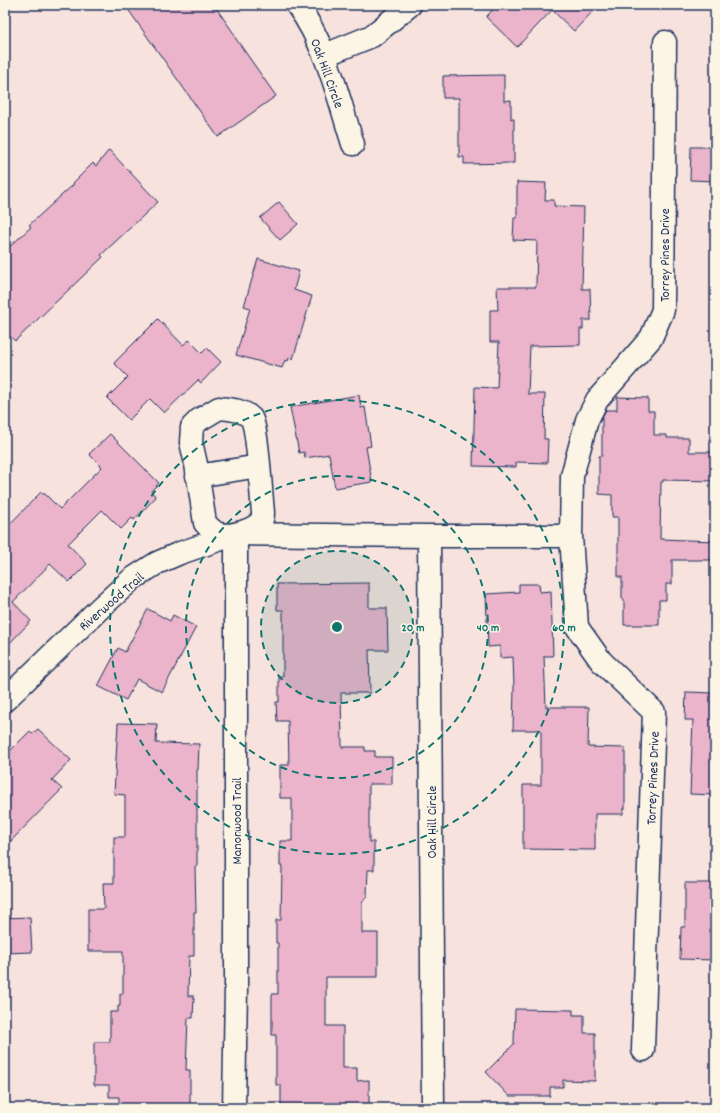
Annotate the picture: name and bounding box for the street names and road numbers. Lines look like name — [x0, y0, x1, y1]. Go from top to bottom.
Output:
street label: Oak Hill Circle — [304, 36, 348, 111]
street label: Torrey Pines Drive — [656, 208, 676, 302]
street label: Riverwood Trail — [75, 568, 150, 637]
street label: Torrey Pines Drive — [642, 731, 666, 825]
street label: Manorwood Trail — [228, 777, 248, 865]
street label: Oak Hill Circle — [423, 786, 443, 858]

